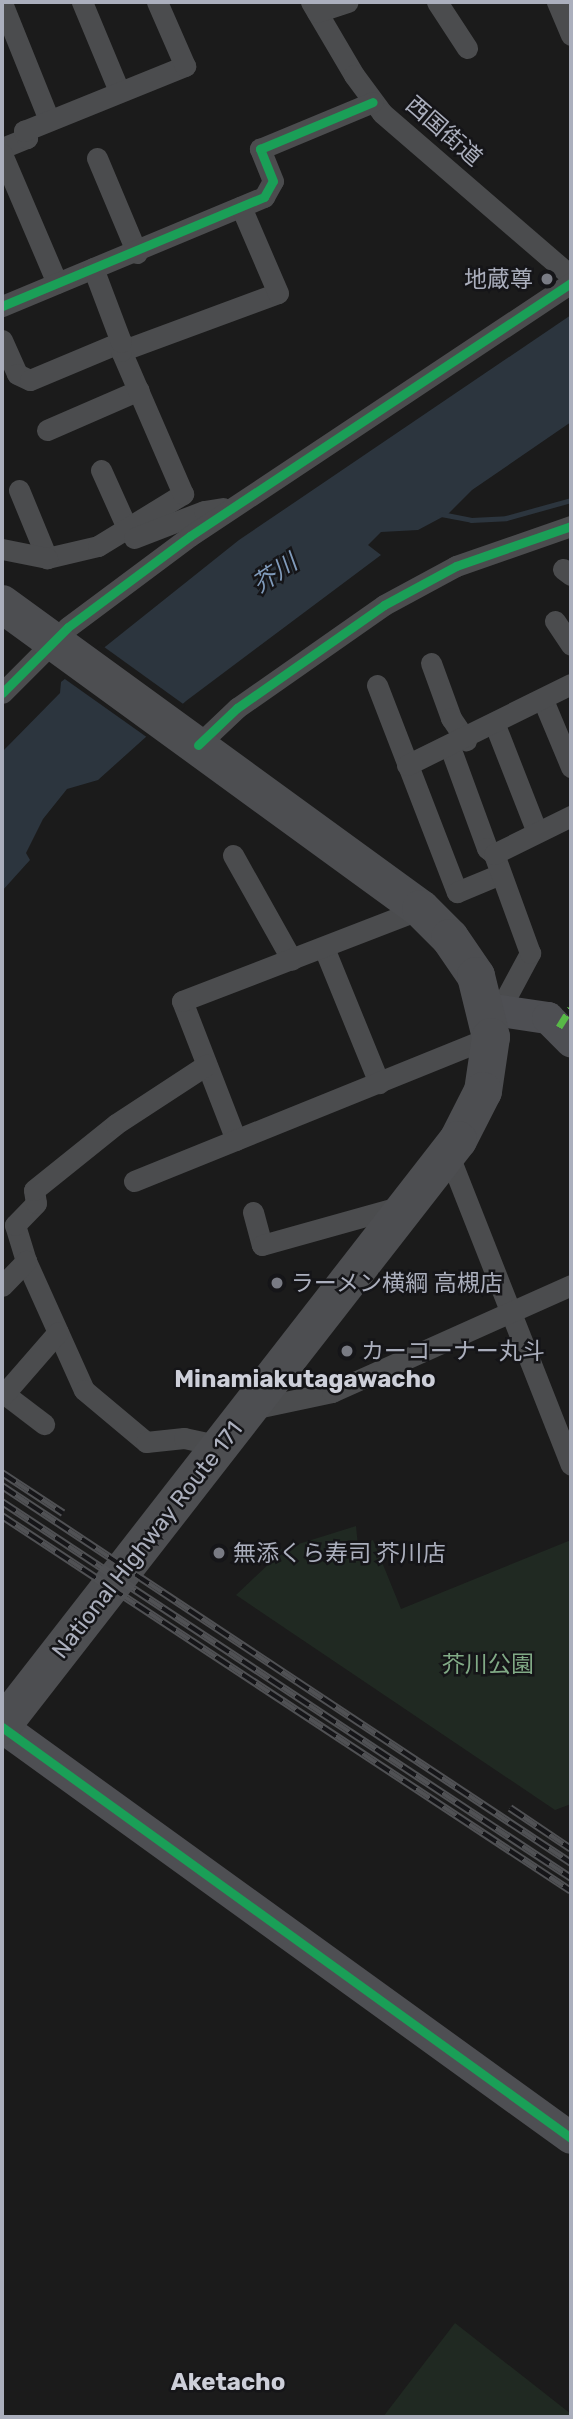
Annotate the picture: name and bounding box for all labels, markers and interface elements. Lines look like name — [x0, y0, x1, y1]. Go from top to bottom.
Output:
street label: 西国街道 — [400, 90, 488, 172]
place label: 地蔵尊 — [464, 265, 533, 293]
marker: 地蔵尊 — [539, 271, 555, 287]
water label: 芥川 — [247, 549, 303, 599]
place label: ラーメン横綱 高槻店 — [291, 1269, 504, 1297]
marker: ラーメン横綱 高槻店 — [269, 1275, 285, 1291]
place label: カーコーナー丸斗 — [361, 1337, 545, 1365]
marker: カーコーナー丸斗 — [339, 1343, 355, 1359]
district label: Minamiakutagawacho — [174, 1366, 436, 1394]
street label: National Highway Route 171 — [46, 1416, 248, 1664]
place label: 無添くら寿司 芥川店 — [233, 1539, 446, 1567]
marker: 無添くら寿司 芥川店 — [211, 1545, 227, 1561]
park label: 芥川公園 — [442, 1650, 534, 1678]
district label: Aketacho — [171, 2369, 285, 2397]

